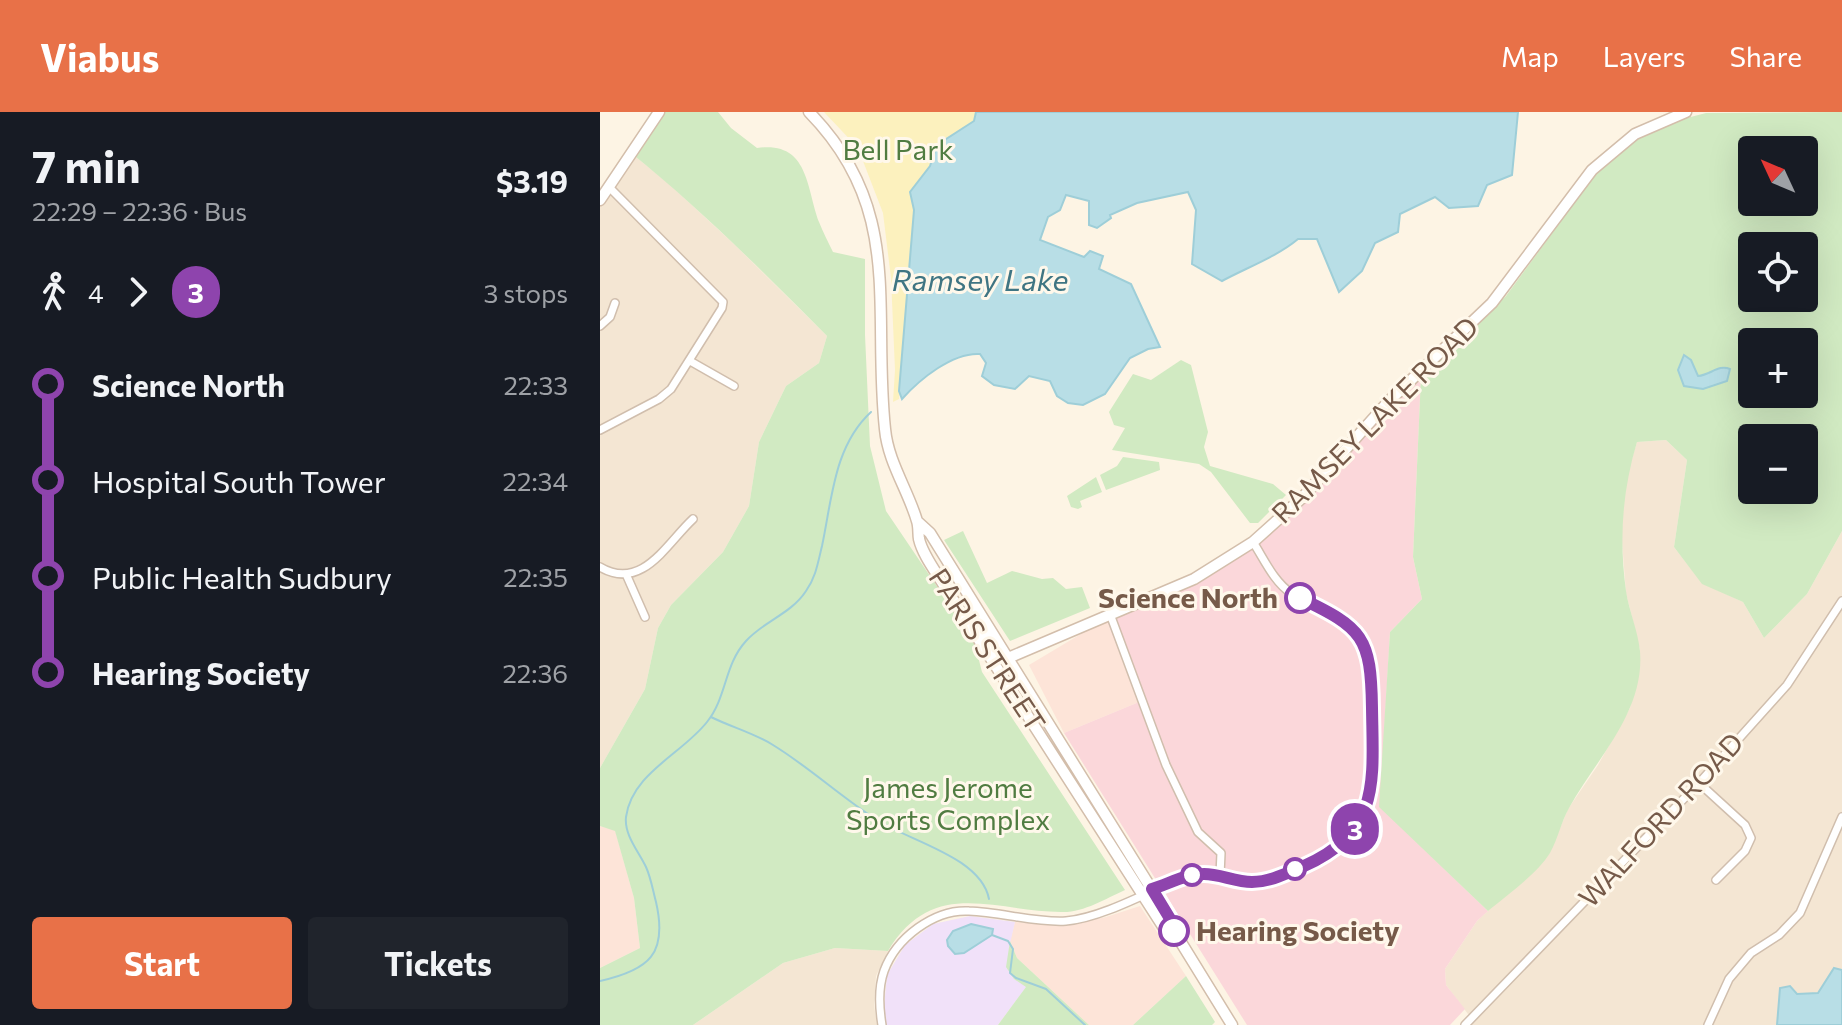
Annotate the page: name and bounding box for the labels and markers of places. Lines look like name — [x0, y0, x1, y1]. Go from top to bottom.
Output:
place label: Science North — [1098, 580, 1278, 614]
marker: Science North — [1285, 583, 1315, 613]
unlabelled marker — [1284, 858, 1306, 880]
unlabelled marker — [1181, 864, 1203, 886]
place label: Hearing Society — [1196, 913, 1400, 947]
marker: Hearing Society — [1159, 916, 1189, 946]

